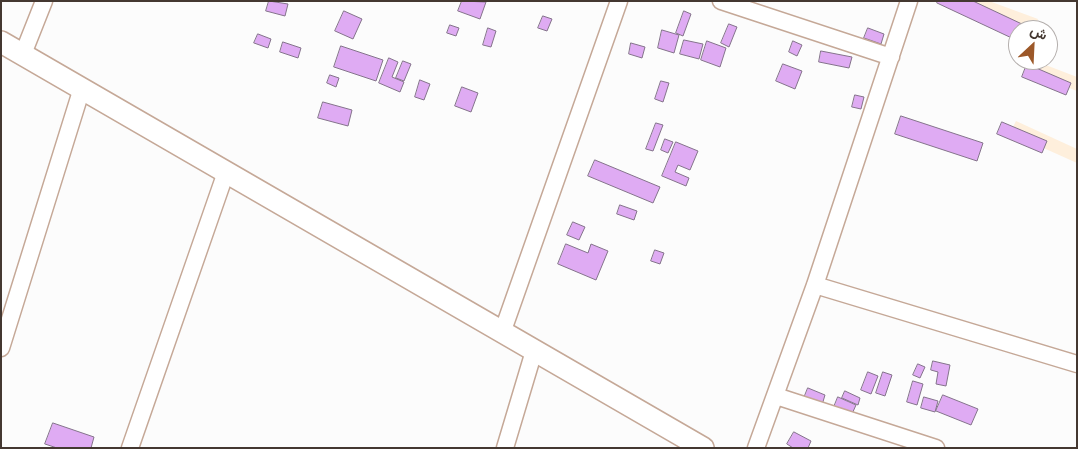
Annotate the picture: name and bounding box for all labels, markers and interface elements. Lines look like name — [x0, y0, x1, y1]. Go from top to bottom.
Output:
north arrow — [1008, 20, 1058, 70]
text: ش — [1028, 21, 1050, 43]

